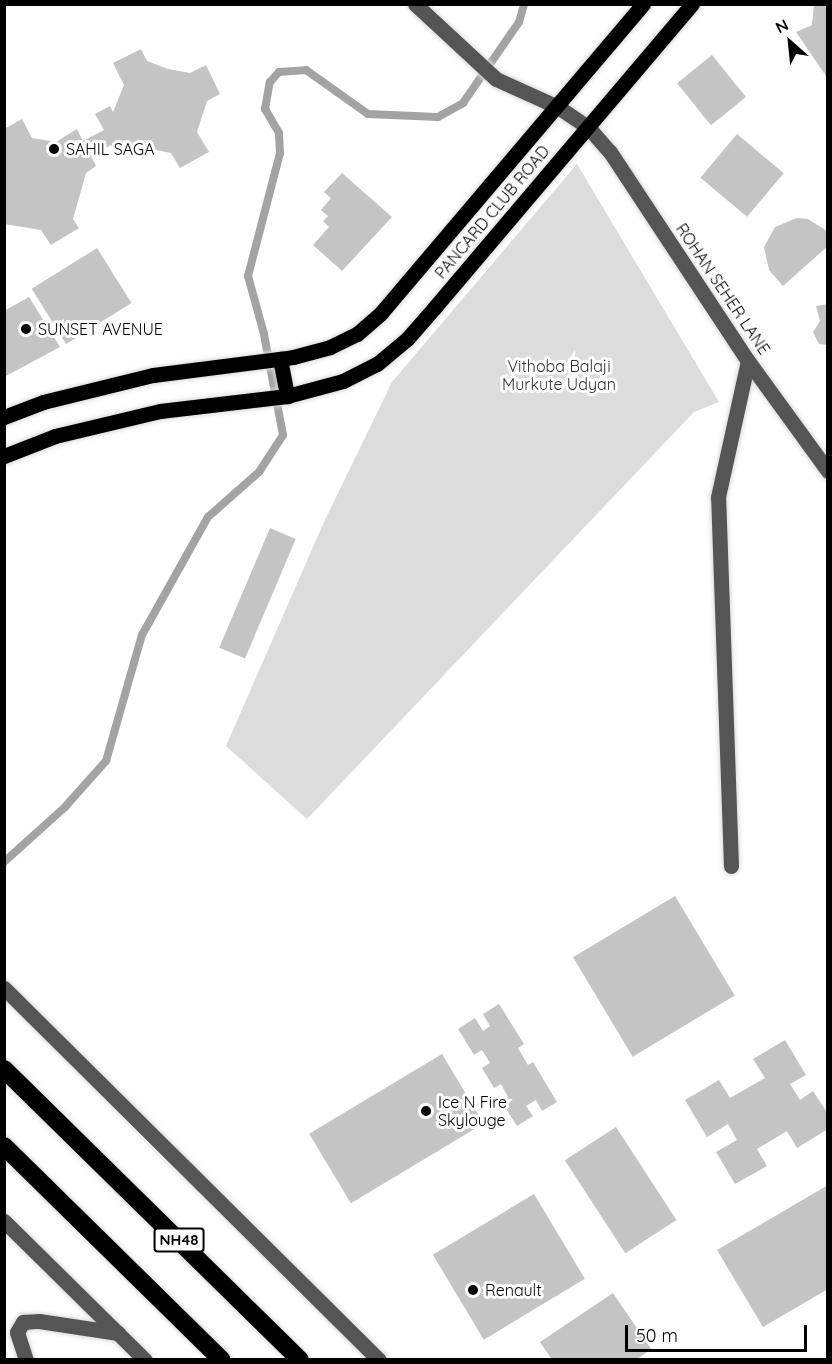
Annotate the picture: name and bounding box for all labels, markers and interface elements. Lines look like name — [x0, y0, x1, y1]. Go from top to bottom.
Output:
north arrow — [760, 12, 820, 72]
text: N — [772, 14, 792, 38]
place label: SAHIL SAGA — [66, 139, 154, 159]
marker: SAHIL SAGA — [47, 142, 61, 156]
street label: PANCARD CLUB ROAD — [431, 142, 553, 282]
street label: ROHAN SEHER LANE — [672, 220, 774, 358]
place label: SUNSET AVENUE — [38, 319, 163, 339]
marker: SUNSET AVENUE — [19, 322, 33, 336]
park label: Vithoba Balaji Murkute Udyan — [502, 356, 616, 394]
place label: Ice N Fire Skylouge — [438, 1092, 507, 1130]
marker: Ice N Fire Skylouge — [419, 1104, 433, 1118]
road number: NH48 — [154, 1228, 204, 1252]
place label: Renault — [485, 1280, 542, 1300]
marker: Renault — [466, 1283, 480, 1297]
scale bar — [628, 1313, 810, 1351]
text: 50 m — [636, 1324, 678, 1347]

